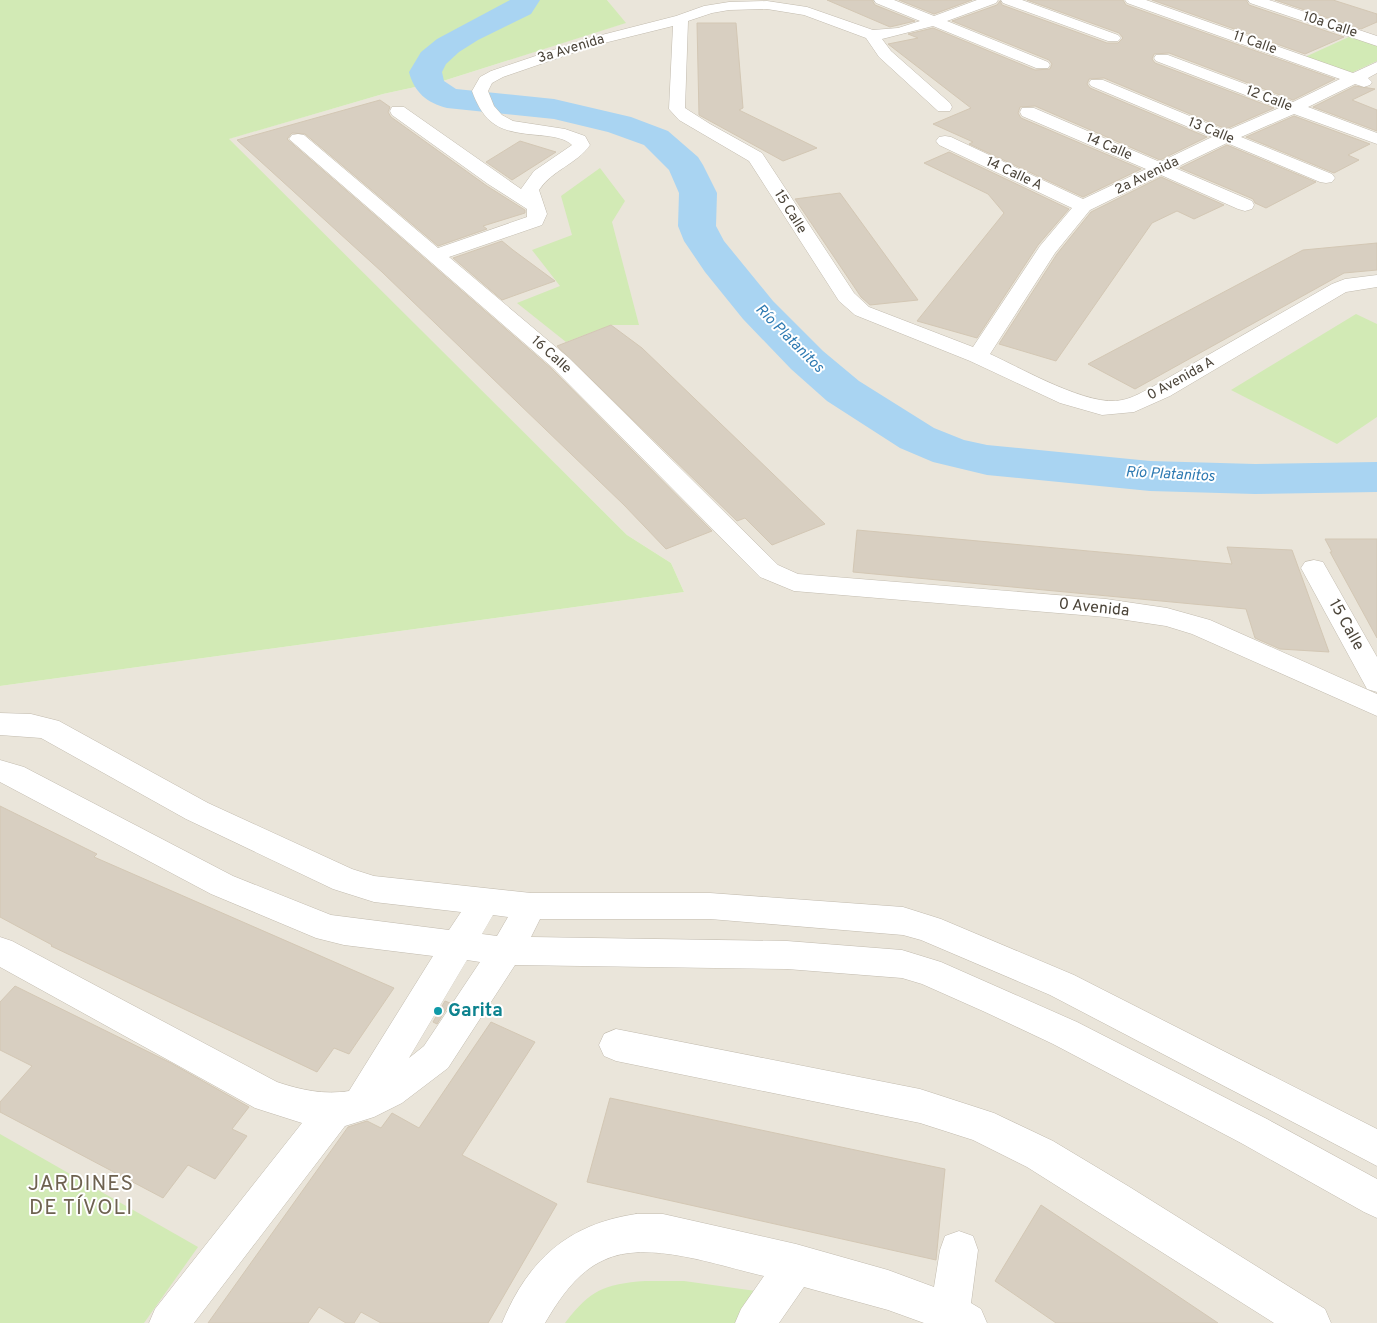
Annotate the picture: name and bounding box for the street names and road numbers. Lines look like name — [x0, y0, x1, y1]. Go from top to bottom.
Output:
street label: 10a Calle — [1301, 8, 1359, 42]
street label: 11 Calle — [1231, 28, 1279, 58]
street label: 3a Avenida — [536, 31, 606, 67]
street label: 12 Calle — [1243, 82, 1295, 116]
street label: 13 Calle — [1185, 114, 1237, 148]
street label: 14 Calle — [1083, 130, 1135, 164]
street label: 2a Avenida — [1112, 153, 1182, 199]
street label: 14 Calle A — [983, 154, 1045, 194]
street label: 15 Calle — [770, 187, 810, 237]
street label: 16 Calle — [527, 333, 575, 377]
street label: 0 Avenida A — [1144, 354, 1218, 404]
street label: 0 Avenida — [1058, 594, 1130, 622]
street label: 15 Calle — [1324, 596, 1368, 654]

